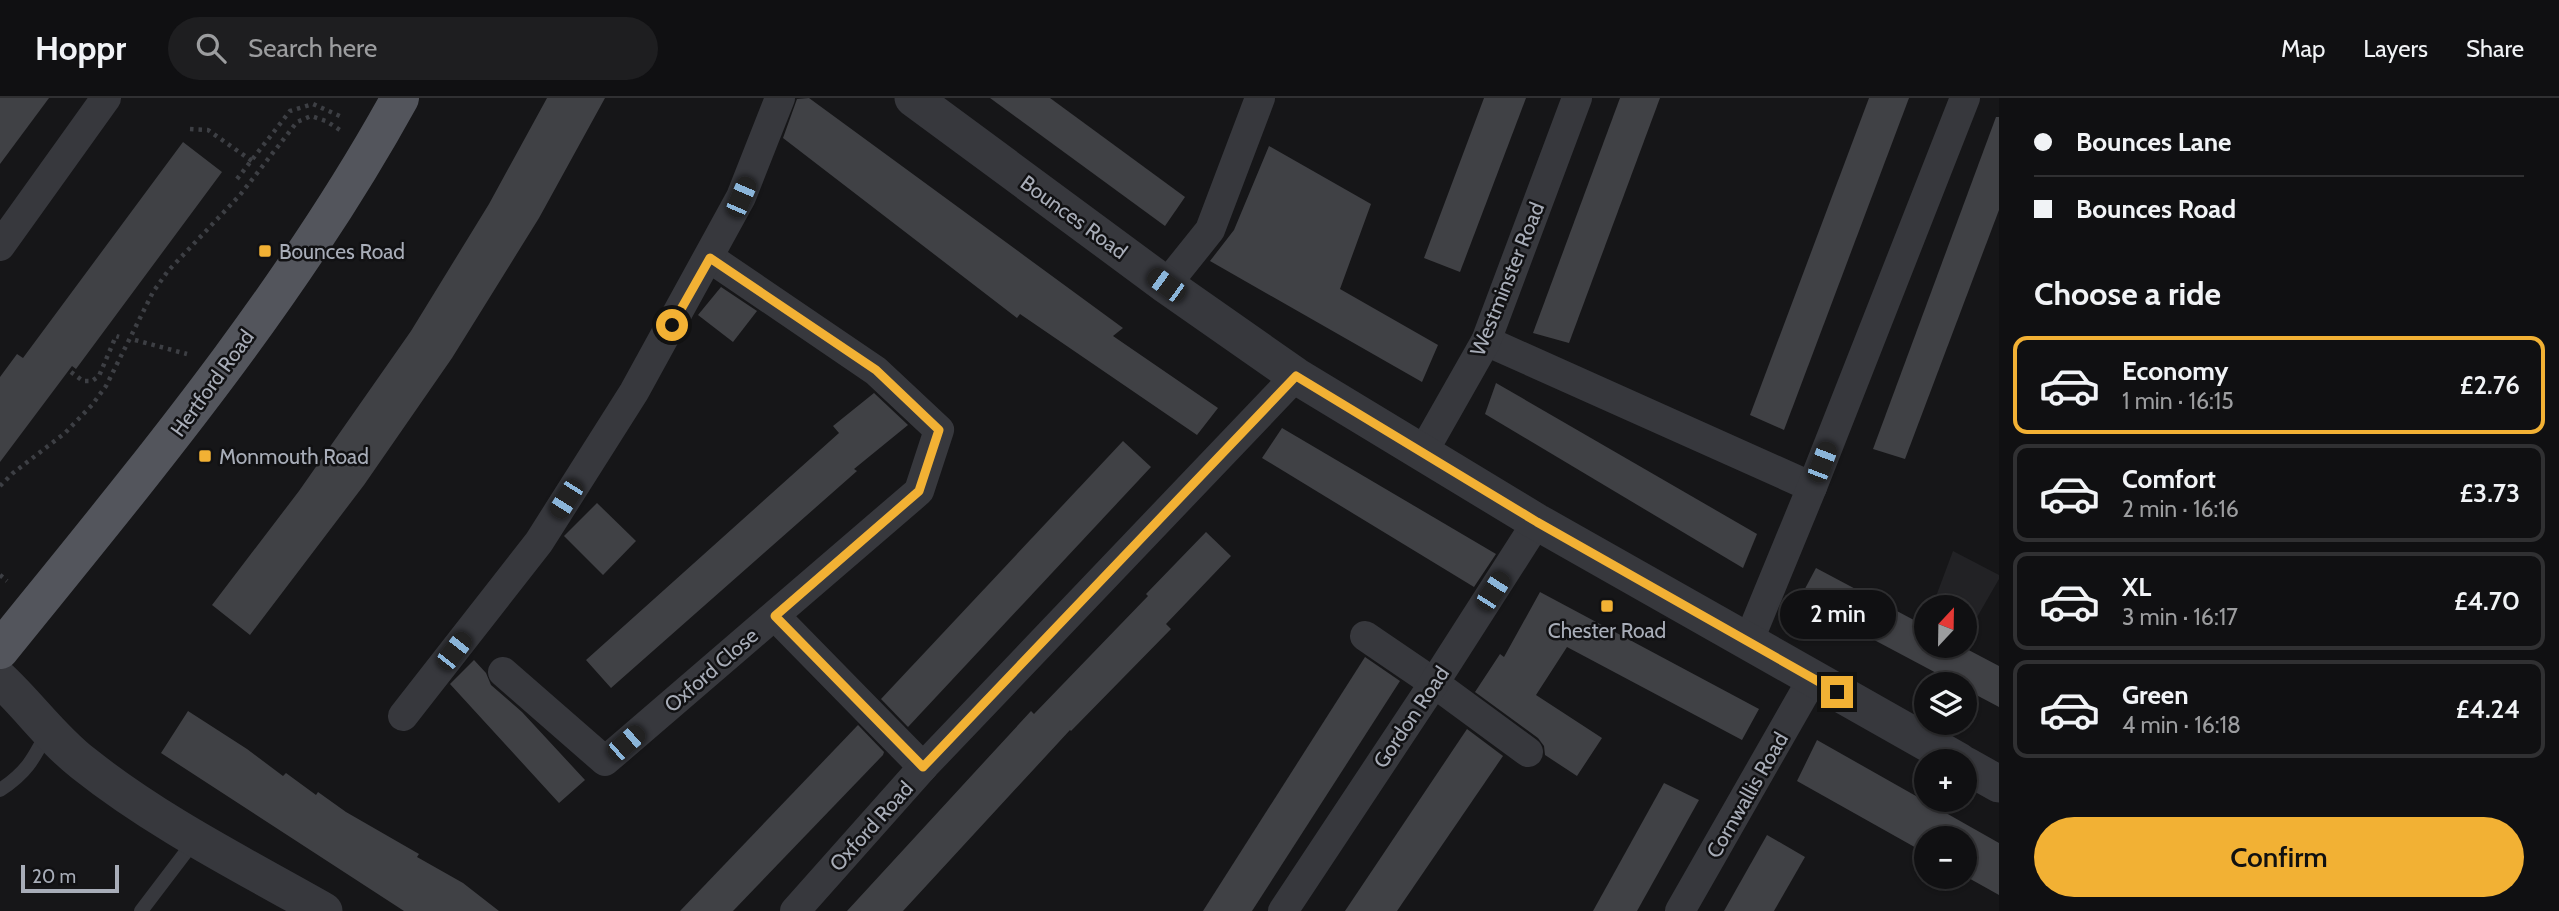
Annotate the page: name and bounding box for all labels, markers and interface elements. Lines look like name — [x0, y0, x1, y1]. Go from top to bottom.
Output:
search box — [168, 17, 658, 80]
text: Hoppr — [35, 28, 126, 68]
icon: search — [192, 29, 230, 67]
text: Search here — [248, 32, 377, 64]
text: Map — [2281, 34, 2325, 63]
text: Layers — [2363, 34, 2428, 63]
text: Share — [2466, 34, 2524, 63]
text: Bounces Lane — [2076, 126, 2231, 158]
street label: Bounces Road — [1016, 170, 1132, 264]
car — [724, 174, 759, 220]
text: Bounces Road — [2076, 193, 2236, 225]
street label: Westminster Road — [1465, 199, 1549, 359]
place label: Bounces Road — [279, 239, 405, 264]
marker: Bounces Road — [257, 243, 273, 259]
car — [1143, 264, 1190, 306]
text: Choose a ride — [2034, 274, 2221, 313]
route start — [656, 309, 688, 341]
street label: Hertford Road — [165, 325, 259, 441]
icon: car — [2038, 354, 2101, 417]
text: Economy — [2122, 355, 2228, 387]
text: £2.76 — [2460, 369, 2520, 401]
text: 1 min · 16:15 — [2122, 387, 2234, 415]
car — [1805, 439, 1840, 485]
place label: Monmouth Road — [219, 444, 369, 469]
marker: Monmouth Road — [197, 448, 213, 464]
icon: car — [2038, 462, 2101, 525]
text: Comfort — [2122, 463, 2216, 495]
car — [546, 476, 587, 522]
text: £3.73 — [2460, 477, 2520, 509]
text: 2 min · 16:16 — [2122, 495, 2239, 523]
car — [1473, 568, 1514, 614]
icon: car — [2038, 570, 2101, 633]
text: XL — [2122, 571, 2151, 603]
text: £4.70 — [2454, 585, 2520, 617]
callout: 2 min — [1779, 590, 1895, 640]
north arrow — [1914, 595, 1978, 658]
map controls — [1914, 595, 1977, 889]
marker: Chester Road — [1599, 598, 1615, 614]
text: 2 min — [1810, 600, 1866, 628]
text: 3 min · 16:17 — [2122, 603, 2238, 631]
place label: Chester Road — [1548, 618, 1666, 643]
street label: Oxford Close — [659, 622, 763, 717]
car — [433, 628, 476, 674]
street label: Gordon Road — [1368, 661, 1454, 773]
button: layers — [1914, 672, 1977, 735]
route end — [1821, 676, 1853, 708]
icon: car — [2038, 678, 2101, 741]
text: Green — [2122, 679, 2189, 711]
text: £4.24 — [2456, 693, 2520, 725]
text: 4 min · 16:18 — [2122, 711, 2241, 739]
car — [604, 721, 649, 765]
street label: Cornwallis Road — [1701, 728, 1793, 862]
button: + — [1914, 749, 1977, 812]
street label: Oxford Road — [824, 776, 918, 876]
button: Confirm — [2034, 817, 2524, 897]
button: − — [1914, 826, 1977, 889]
scale bar — [21, 862, 119, 894]
text: 20 m — [32, 865, 76, 888]

